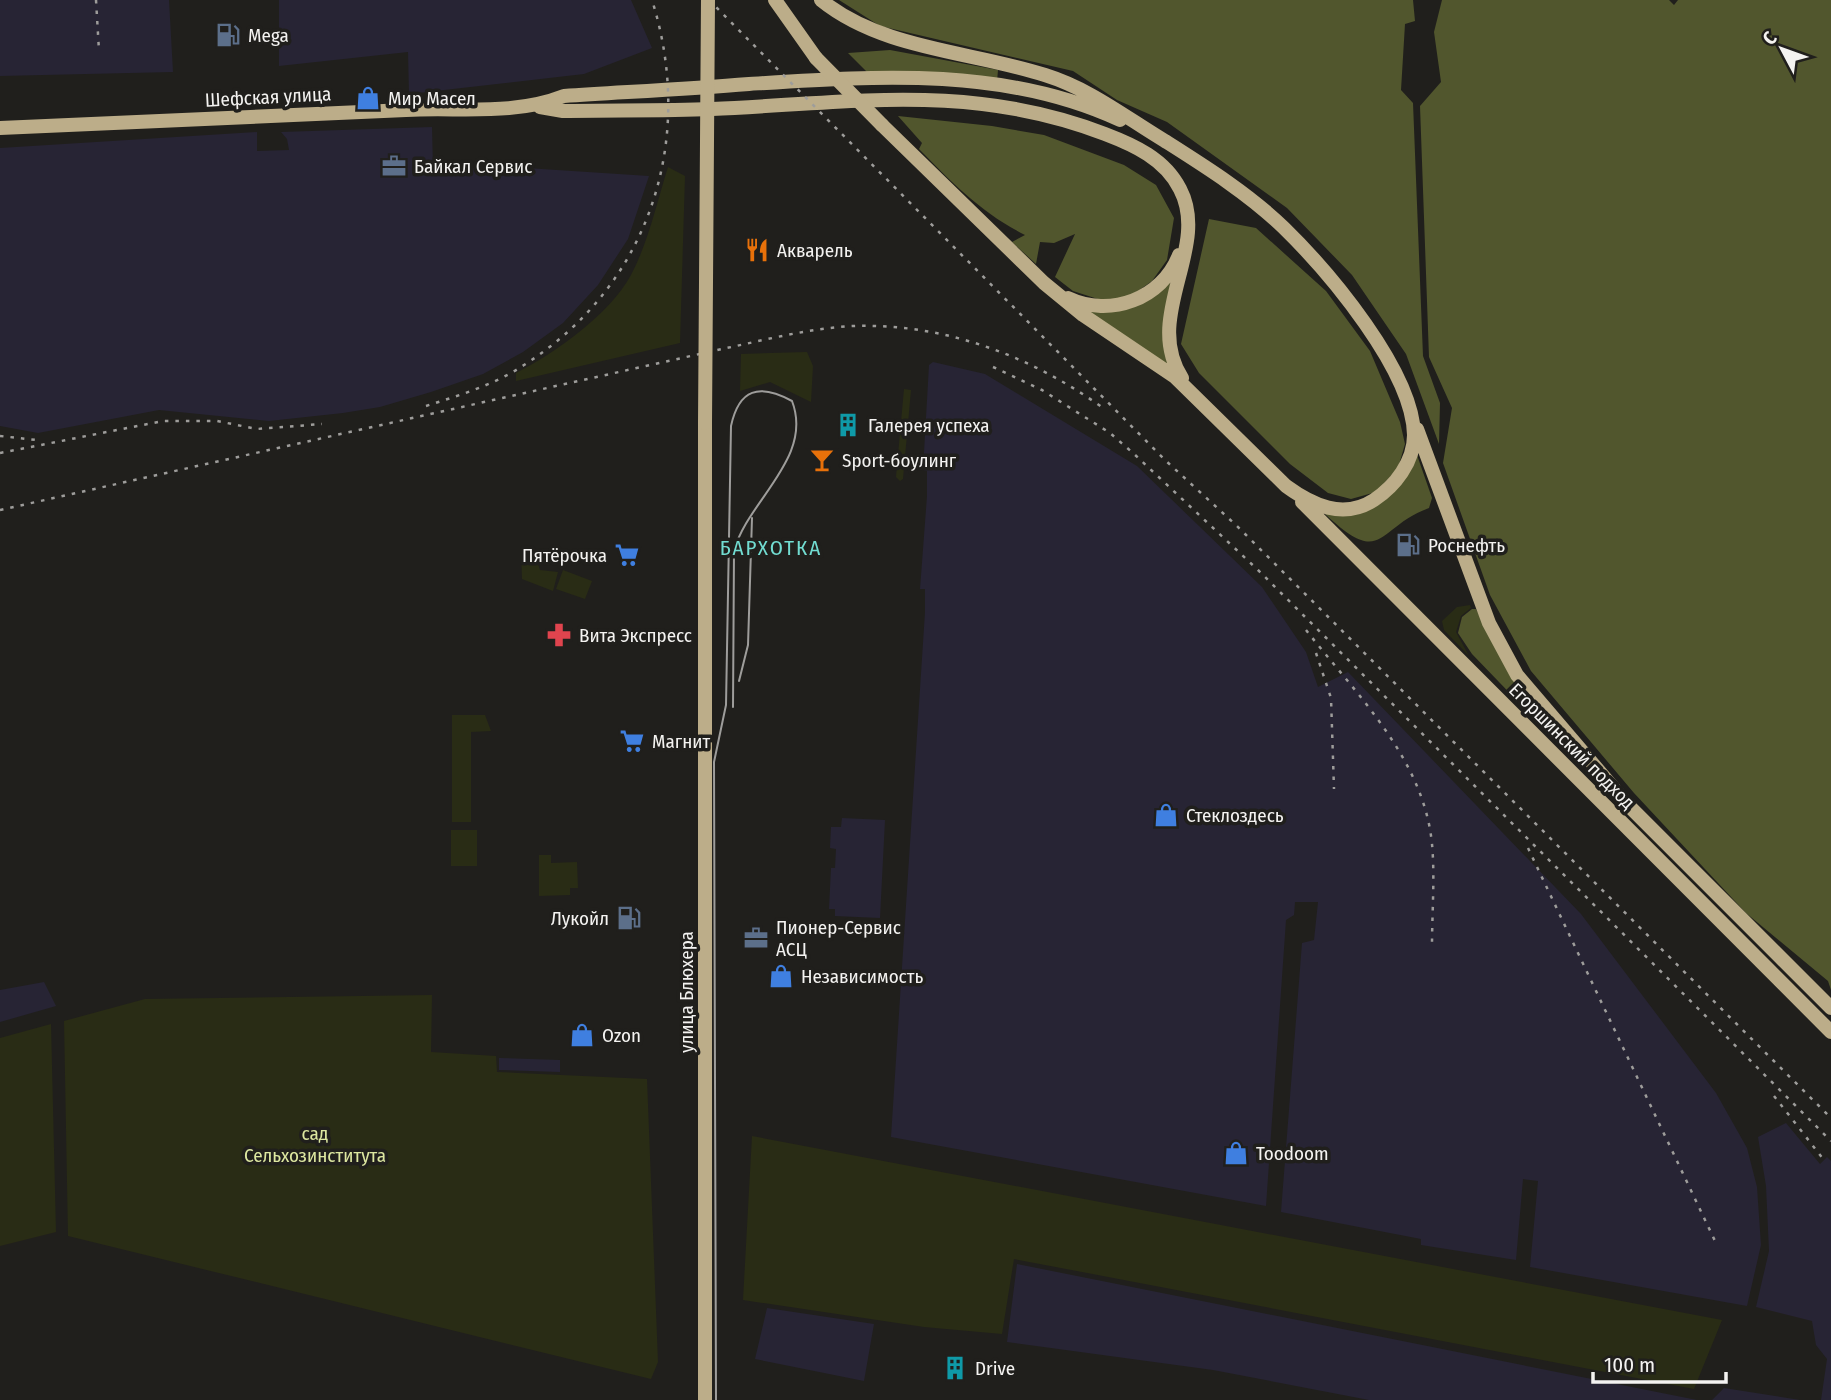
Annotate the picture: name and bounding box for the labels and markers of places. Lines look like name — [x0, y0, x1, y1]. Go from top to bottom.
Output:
fuel station icon: Mega — [214, 21, 242, 49]
place label: Mega — [248, 24, 289, 47]
shop icon: Мир Масел — [354, 84, 382, 112]
place label: Мир Масел — [388, 87, 476, 110]
office icon: Байкал Сервис — [380, 152, 408, 180]
place label: Байкал Сервис — [414, 155, 532, 178]
restaurant icon: Акварель — [743, 236, 771, 264]
place label: Акварель — [777, 239, 853, 262]
building icon: Галерея успеха — [834, 411, 862, 439]
place label: Галерея успеха — [868, 414, 990, 437]
bar icon: Sport-боулинг — [808, 446, 836, 474]
place label: Sport-боулинг — [842, 449, 957, 472]
fuel station icon: Роснефть — [1394, 531, 1422, 559]
place label: Роснефть — [1428, 534, 1505, 557]
supermarket icon: Пятёрочка — [613, 541, 641, 569]
place label: Пятёрочка — [522, 544, 607, 567]
pharmacy icon: Вита Экспресс — [545, 621, 573, 649]
place label: Вита Экспресс — [579, 624, 692, 647]
supermarket icon: Магнит — [618, 727, 646, 755]
place label: Магнит — [652, 730, 711, 753]
shop icon: Стеклоздесь — [1152, 801, 1180, 829]
place label: Стеклоздесь — [1186, 804, 1284, 827]
fuel station icon: Лукойл — [615, 904, 643, 932]
place label: Лукойл — [551, 907, 609, 930]
place label: Пионер-Сервис АСЦ — [776, 916, 901, 961]
office icon: Пионер-Сервис АСЦ — [742, 924, 770, 952]
shop icon: Независимость — [767, 962, 795, 990]
place label: Независимость — [801, 965, 923, 988]
shop icon: Ozon — [568, 1021, 596, 1049]
place label: Ozon — [602, 1024, 641, 1047]
shop icon: Toodoom — [1222, 1139, 1250, 1167]
place label: Toodoom — [1256, 1142, 1329, 1165]
building icon: Drive — [941, 1354, 969, 1382]
place label: Drive — [975, 1357, 1015, 1380]

